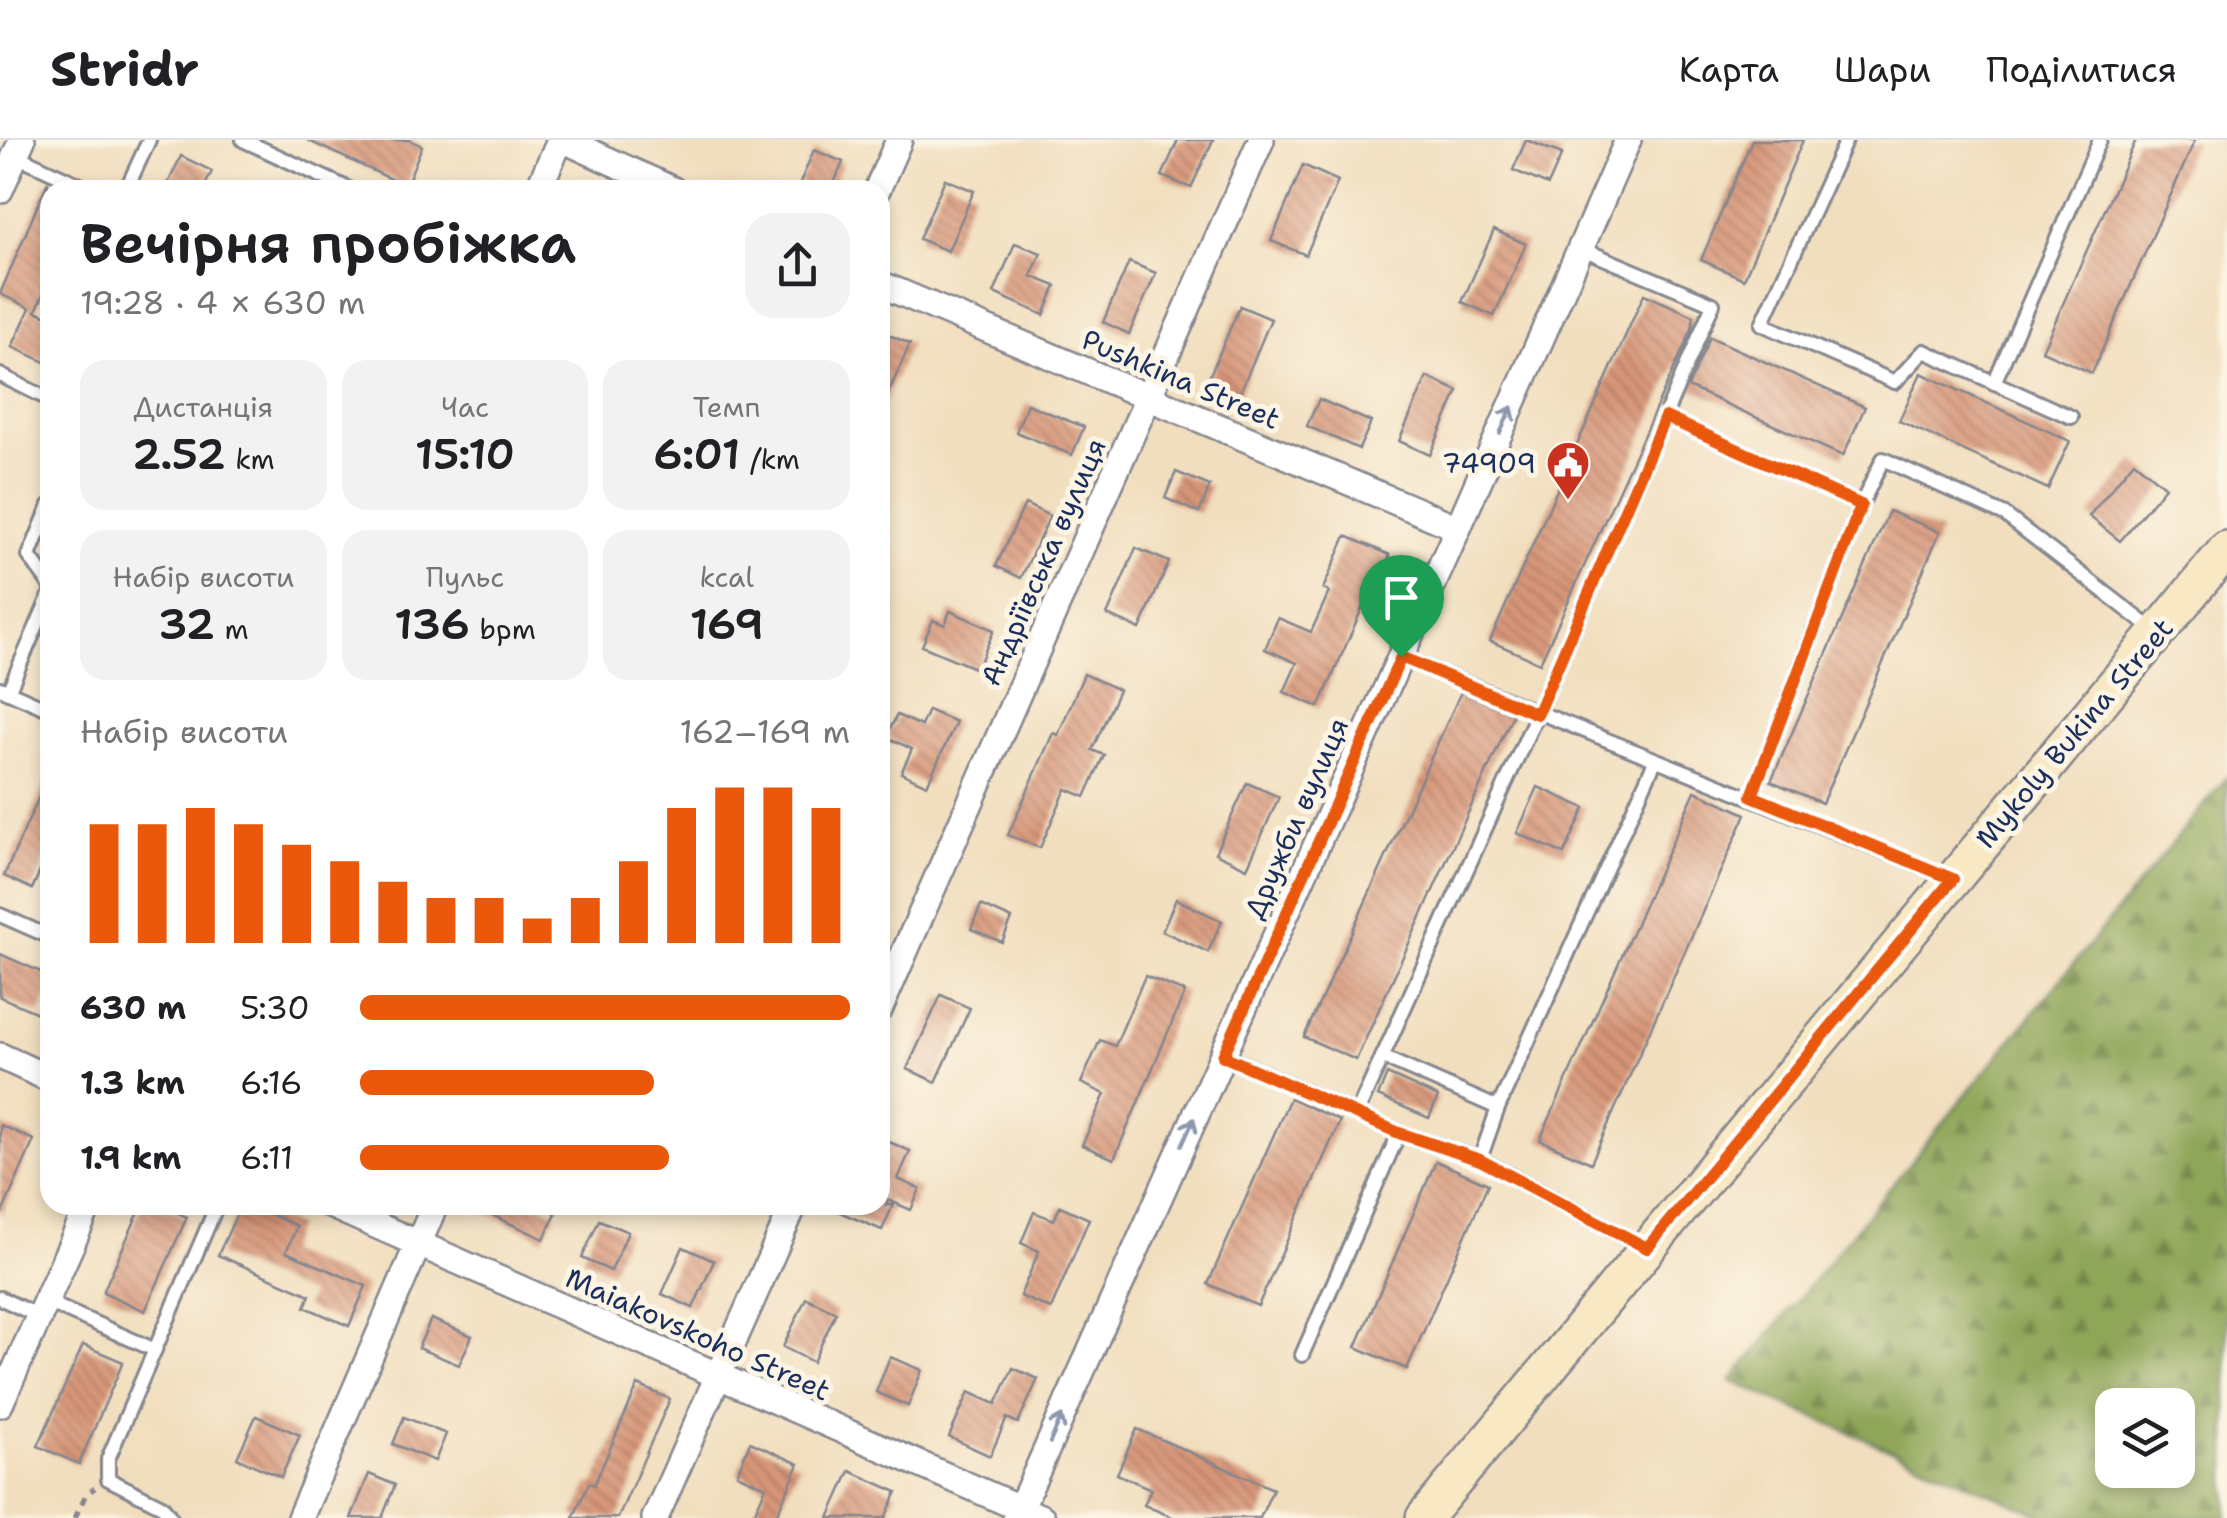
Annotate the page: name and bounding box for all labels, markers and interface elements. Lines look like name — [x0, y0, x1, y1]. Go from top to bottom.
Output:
text: Stridr — [50, 37, 199, 101]
text: Карта — [1679, 46, 1779, 93]
text: Шари — [1834, 46, 1931, 93]
text: Поділитися — [1986, 46, 2177, 93]
text: Вечірня пробіжка — [80, 206, 576, 280]
button: share — [745, 213, 850, 318]
text: 19:28 · 4 × 630 m — [80, 281, 365, 324]
street label: Pushkina Street — [1076, 320, 1286, 438]
text: Дистанція — [134, 388, 273, 426]
text: Час — [441, 388, 489, 426]
text: Темп — [693, 388, 761, 426]
one-way arrow — [1498, 405, 1516, 436]
text: 2.52 — [132, 426, 226, 482]
text: 15:10 — [415, 426, 515, 482]
text: 6:01 — [653, 426, 740, 482]
street label: Андріївська вулиця — [971, 432, 1115, 692]
text: km — [226, 440, 275, 478]
text: /km — [740, 440, 800, 478]
public building icon: 74909 — [1545, 440, 1591, 501]
place label: 74909 — [1442, 444, 1536, 482]
pin — [1359, 555, 1444, 658]
text: Набір висоти — [112, 558, 294, 596]
text: Пульс — [426, 558, 504, 596]
text: kcal — [699, 558, 754, 596]
icon: arrive — [1374, 570, 1429, 625]
text: 32 — [158, 596, 215, 652]
text: 136 — [394, 596, 470, 652]
text: 169 — [690, 596, 764, 652]
text: m — [215, 610, 249, 648]
text: bpm — [470, 610, 536, 648]
street label: Mykoly Bukina Street — [1966, 610, 2182, 856]
text: Набір висоти — [80, 710, 288, 753]
text: 162–169 m — [679, 710, 850, 753]
street label: Дружби вулиця — [1235, 712, 1357, 924]
text: 630 m — [80, 986, 186, 1029]
text: 5:30 — [240, 986, 310, 1029]
text: 1.3 km — [80, 1061, 185, 1104]
text: 6:16 — [240, 1061, 303, 1104]
one-way arrow — [1180, 1117, 1198, 1148]
text: 1.9 km — [80, 1136, 181, 1179]
text: 6:11 — [240, 1136, 293, 1179]
street label: Maiakovskoho Street — [560, 1259, 836, 1409]
map controls — [2095, 1388, 2195, 1488]
button: layers — [2095, 1388, 2195, 1488]
one-way arrow — [1047, 1415, 1066, 1445]

